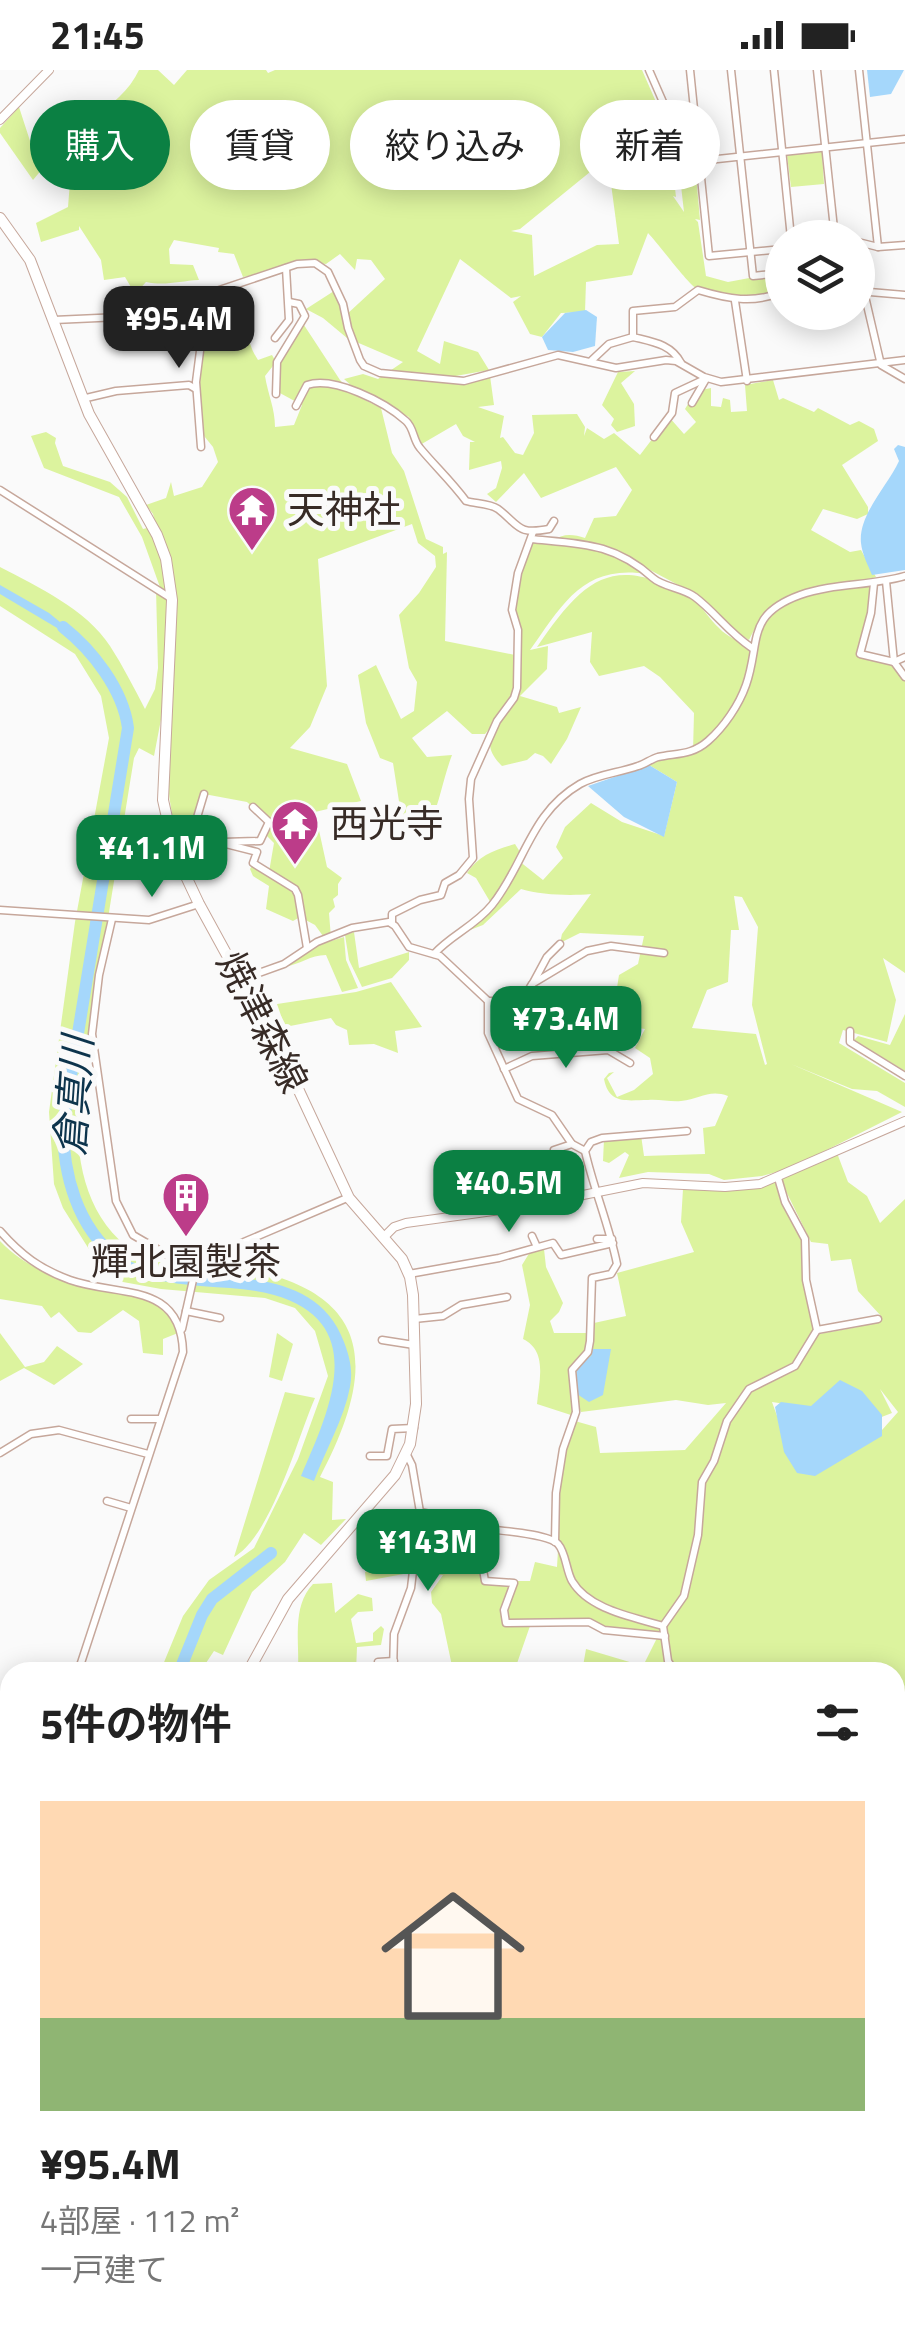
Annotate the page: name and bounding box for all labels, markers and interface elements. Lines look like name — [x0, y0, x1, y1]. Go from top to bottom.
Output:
text: 21:45 — [50, 6, 145, 64]
chip: 購入 — [30, 100, 170, 190]
chip: 賃貸 — [190, 100, 330, 190]
chip: 絞り込み — [350, 100, 560, 190]
chip: 新着 — [580, 100, 720, 190]
map controls — [765, 220, 875, 330]
button: layers — [765, 220, 875, 330]
pin: ¥95.4M — [98, 286, 260, 371]
text: ¥95.4M — [125, 294, 233, 342]
place label: 天神社 — [287, 480, 401, 538]
temple icon: 天神社 — [226, 484, 278, 552]
place label: 西光寺 — [330, 794, 444, 852]
temple icon: 西光寺 — [269, 798, 321, 866]
pin: ¥41.1M — [71, 815, 233, 900]
text: ¥41.1M — [98, 823, 206, 871]
street label: 焼津森線 — [203, 941, 323, 1102]
pin: ¥73.4M — [485, 986, 647, 1071]
text: ¥73.4M — [512, 994, 620, 1042]
water label: 倉真川 — [39, 1030, 108, 1158]
pin: ¥40.5M — [428, 1150, 590, 1235]
text: ¥40.5M — [455, 1158, 563, 1206]
building icon: 輝北園製茶 — [160, 1170, 212, 1238]
place label: 輝北園製茶 — [91, 1232, 281, 1290]
pin: ¥143M — [358, 1509, 498, 1594]
text: ¥143M — [378, 1517, 478, 1565]
text: 5件の物件 — [40, 1691, 232, 1755]
icon: filters — [810, 1695, 865, 1750]
icon: home — [363, 1866, 543, 2046]
text: ¥95.4M — [40, 2131, 181, 2195]
text: 4部屋 · 112 m² — [40, 2196, 239, 2244]
text: 一戸建て — [40, 2245, 168, 2293]

